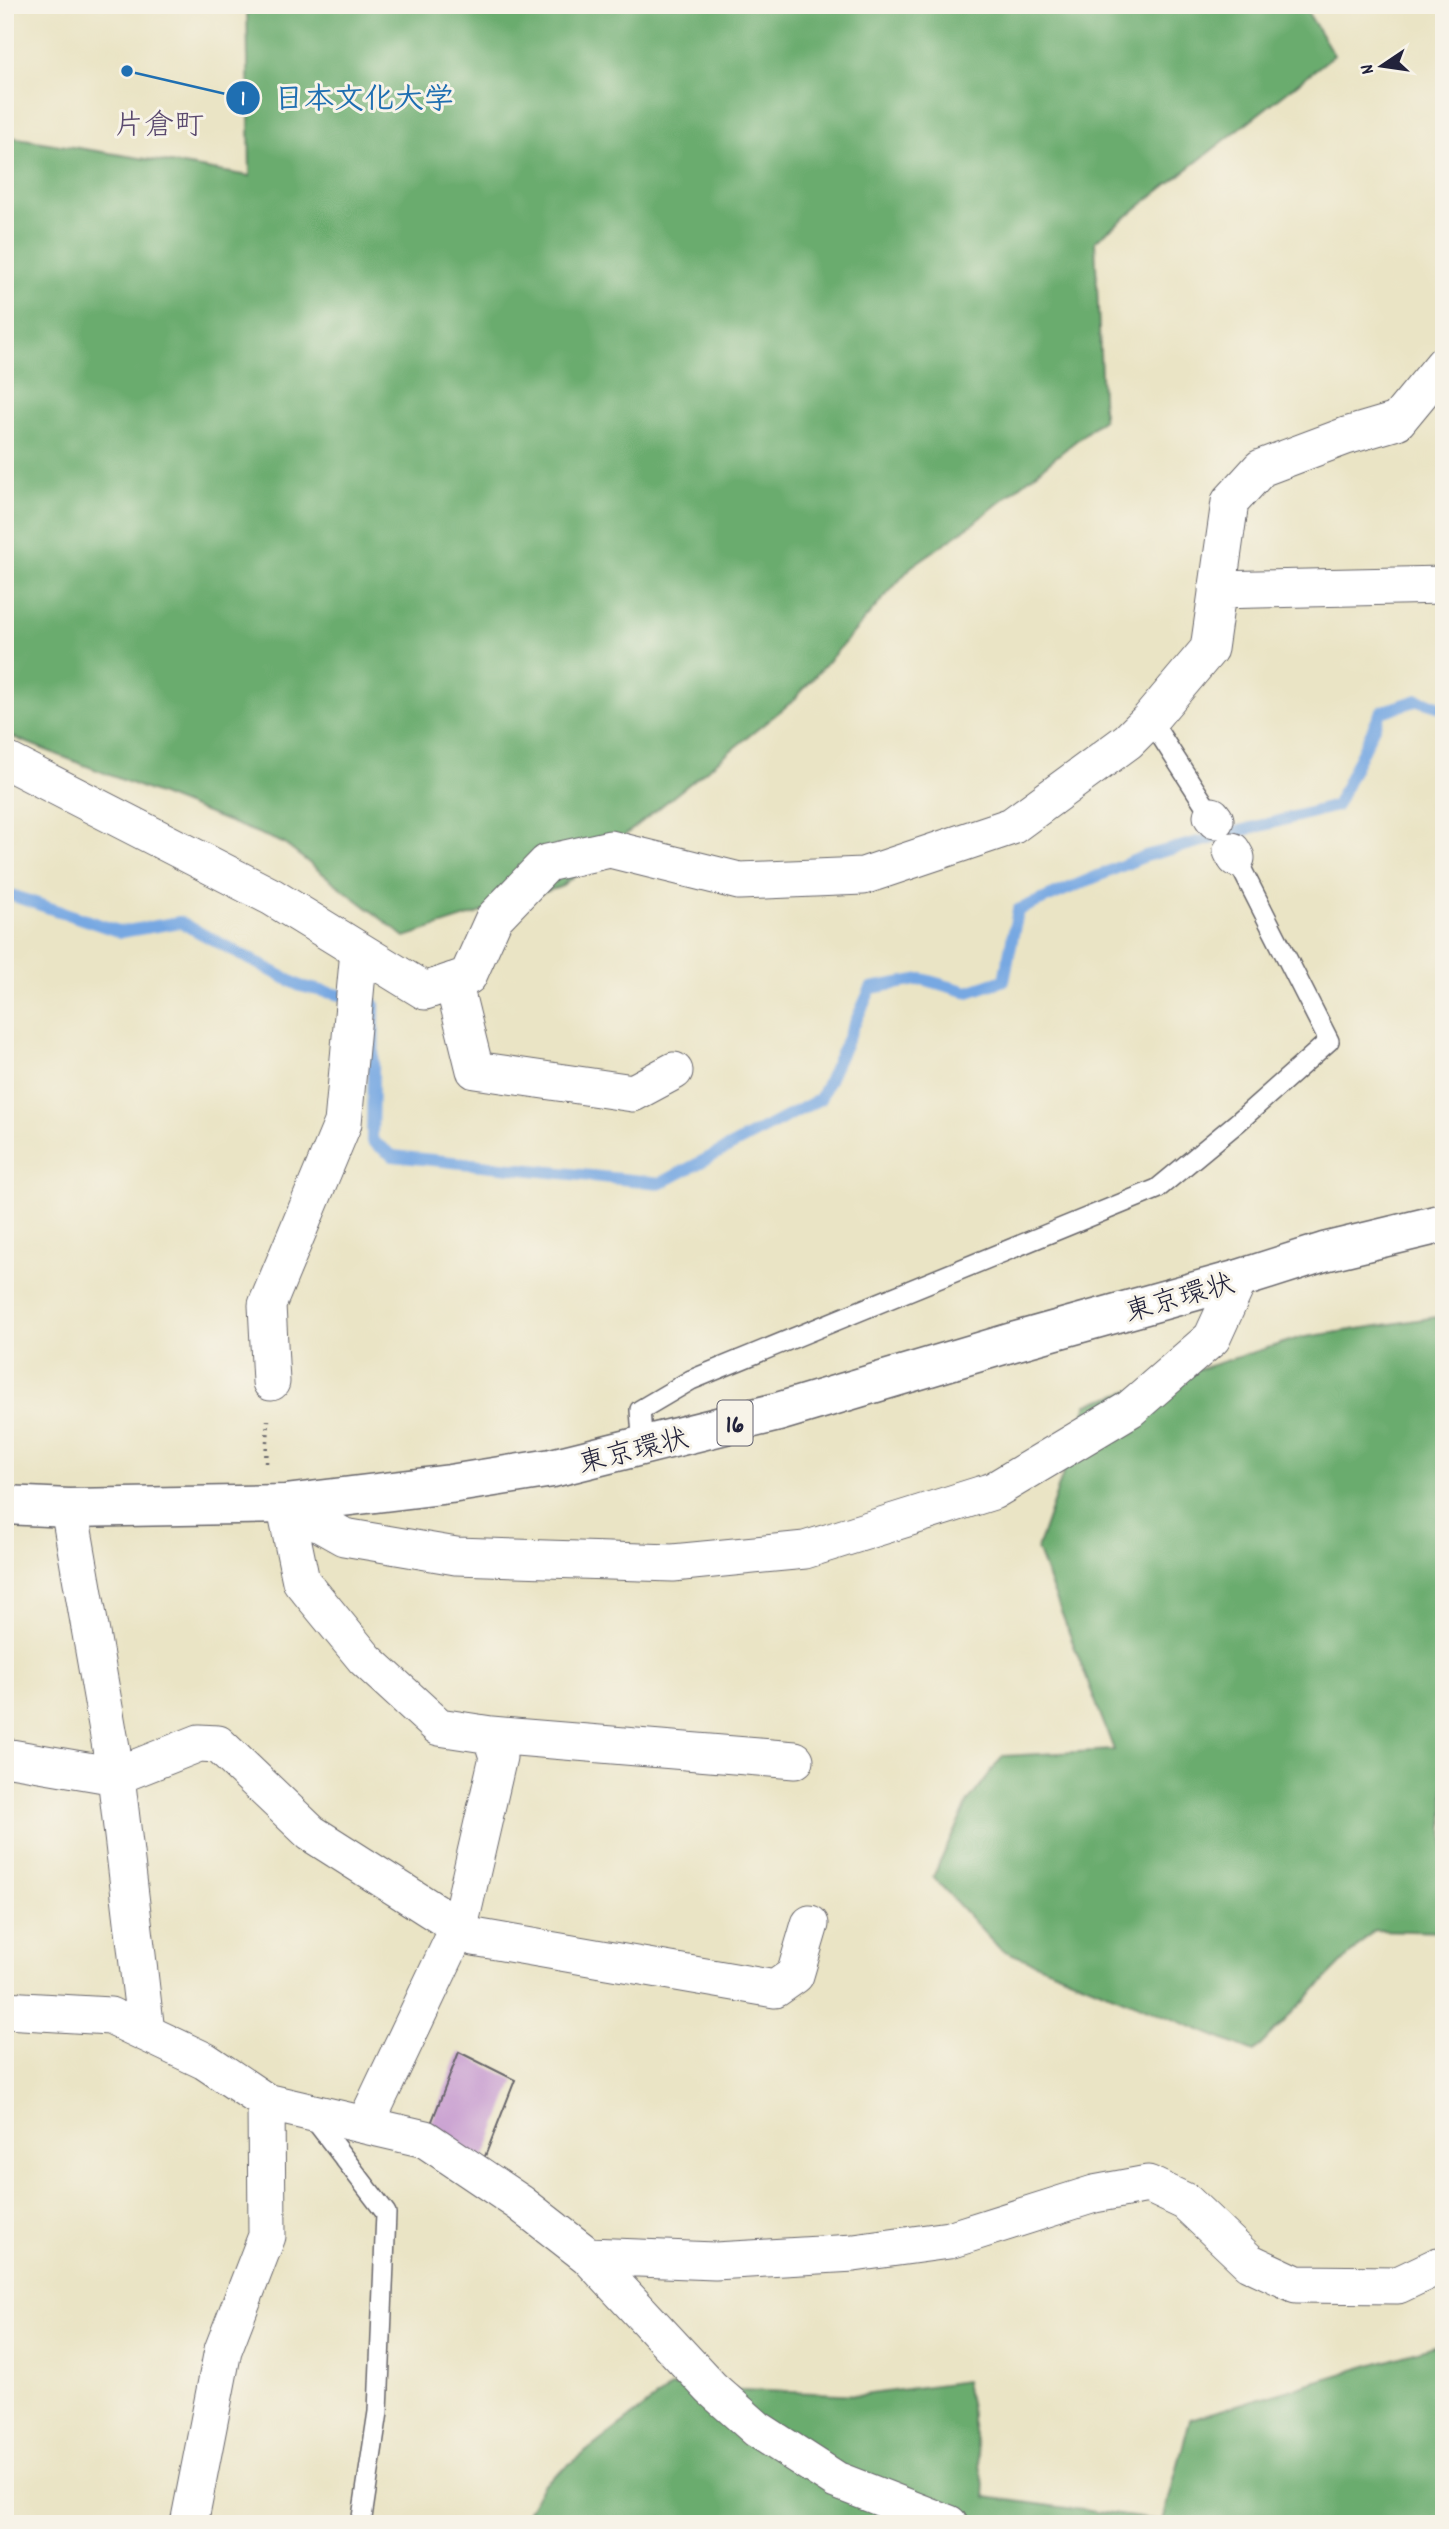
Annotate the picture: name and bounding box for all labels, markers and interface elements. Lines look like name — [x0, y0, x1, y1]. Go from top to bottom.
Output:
north arrow — [1348, 32, 1418, 102]
text: N — [1355, 61, 1383, 77]
callout: 日本文化大学 — [225, 72, 468, 123]
text: 日本文化大学 — [274, 81, 454, 124]
text: 1 — [241, 86, 245, 116]
district label: 片倉町 — [114, 107, 204, 150]
street label: 東京環状 — [1121, 1266, 1240, 1335]
road number: 16 — [718, 1400, 752, 1446]
street label: 東京環状 — [575, 1421, 693, 1487]

